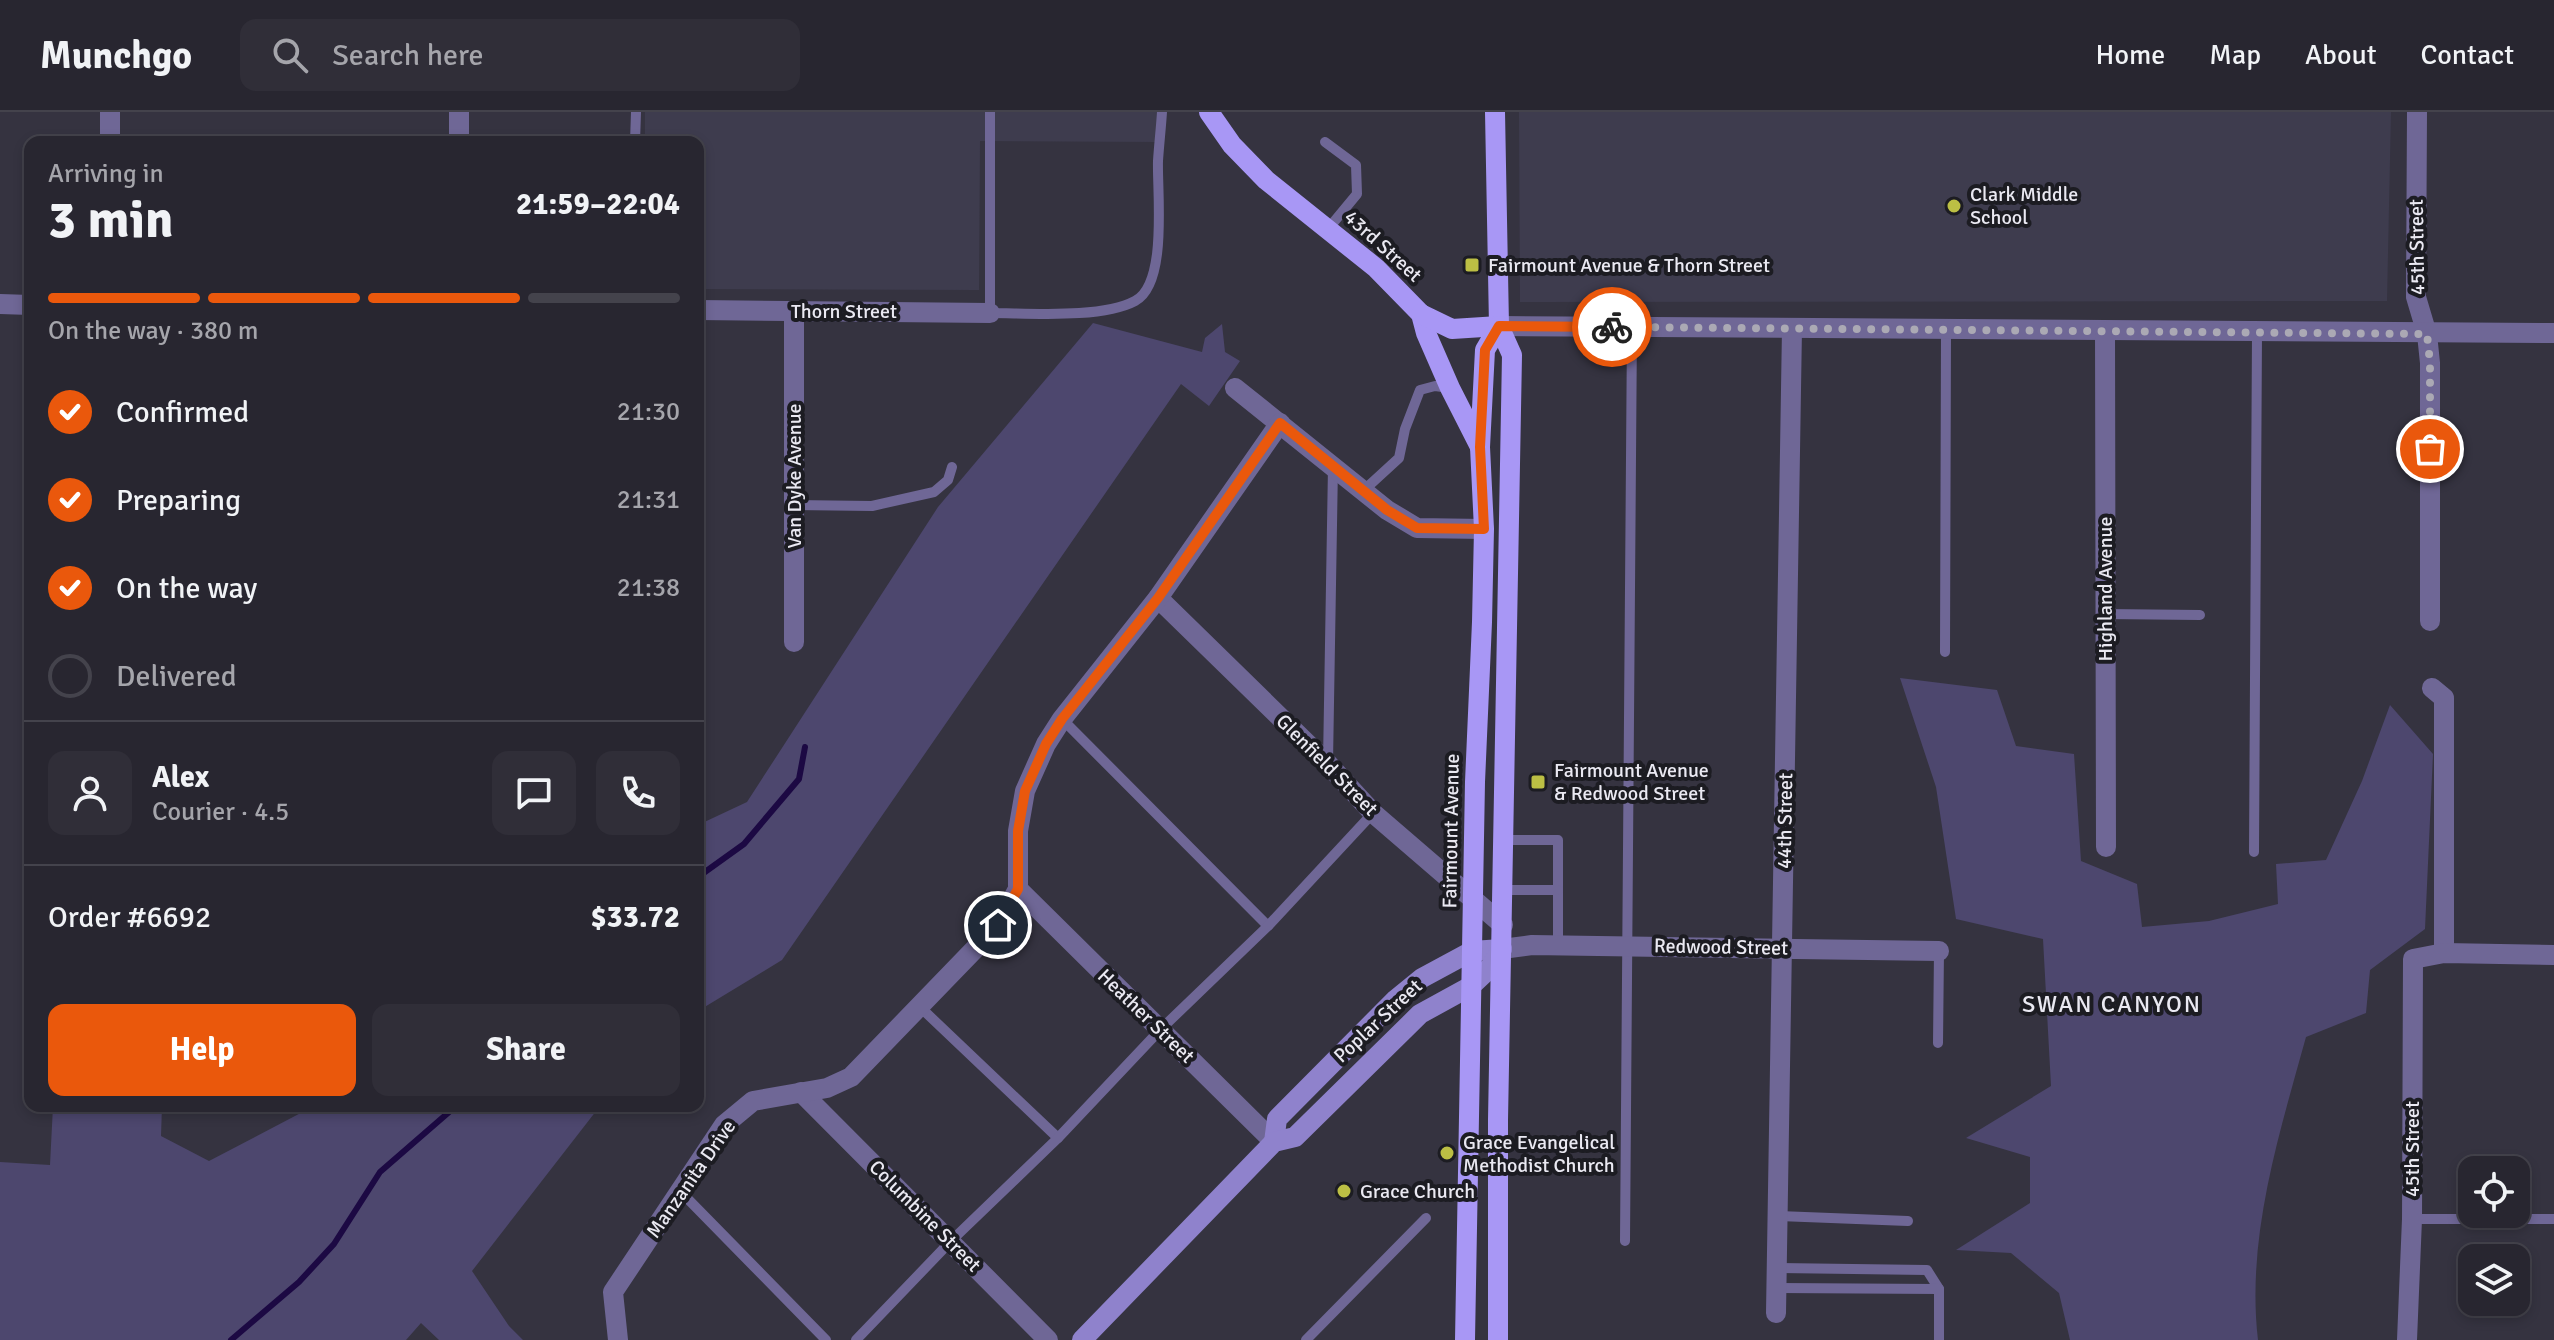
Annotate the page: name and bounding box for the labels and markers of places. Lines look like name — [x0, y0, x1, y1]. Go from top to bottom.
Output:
place label: Clark Middle School — [1970, 182, 2078, 230]
marker: Clark Middle School — [1945, 197, 1963, 215]
place label: Fairmount Avenue & Thorn Street — [1488, 253, 1770, 278]
marker: Fairmount Avenue & Thorn Street — [1463, 256, 1481, 274]
pin — [2396, 415, 2464, 483]
place label: Fairmount Avenue & Redwood Street — [1554, 758, 1709, 806]
marker: Fairmount Avenue & Redwood Street — [1529, 773, 1547, 791]
pin — [964, 891, 1032, 959]
place label: Grace Evangelical Methodist Church — [1463, 1130, 1615, 1178]
marker: Grace Evangelical Methodist Church — [1438, 1144, 1456, 1162]
place label: Grace Church — [1360, 1179, 1475, 1204]
marker: Grace Church — [1335, 1182, 1353, 1200]

